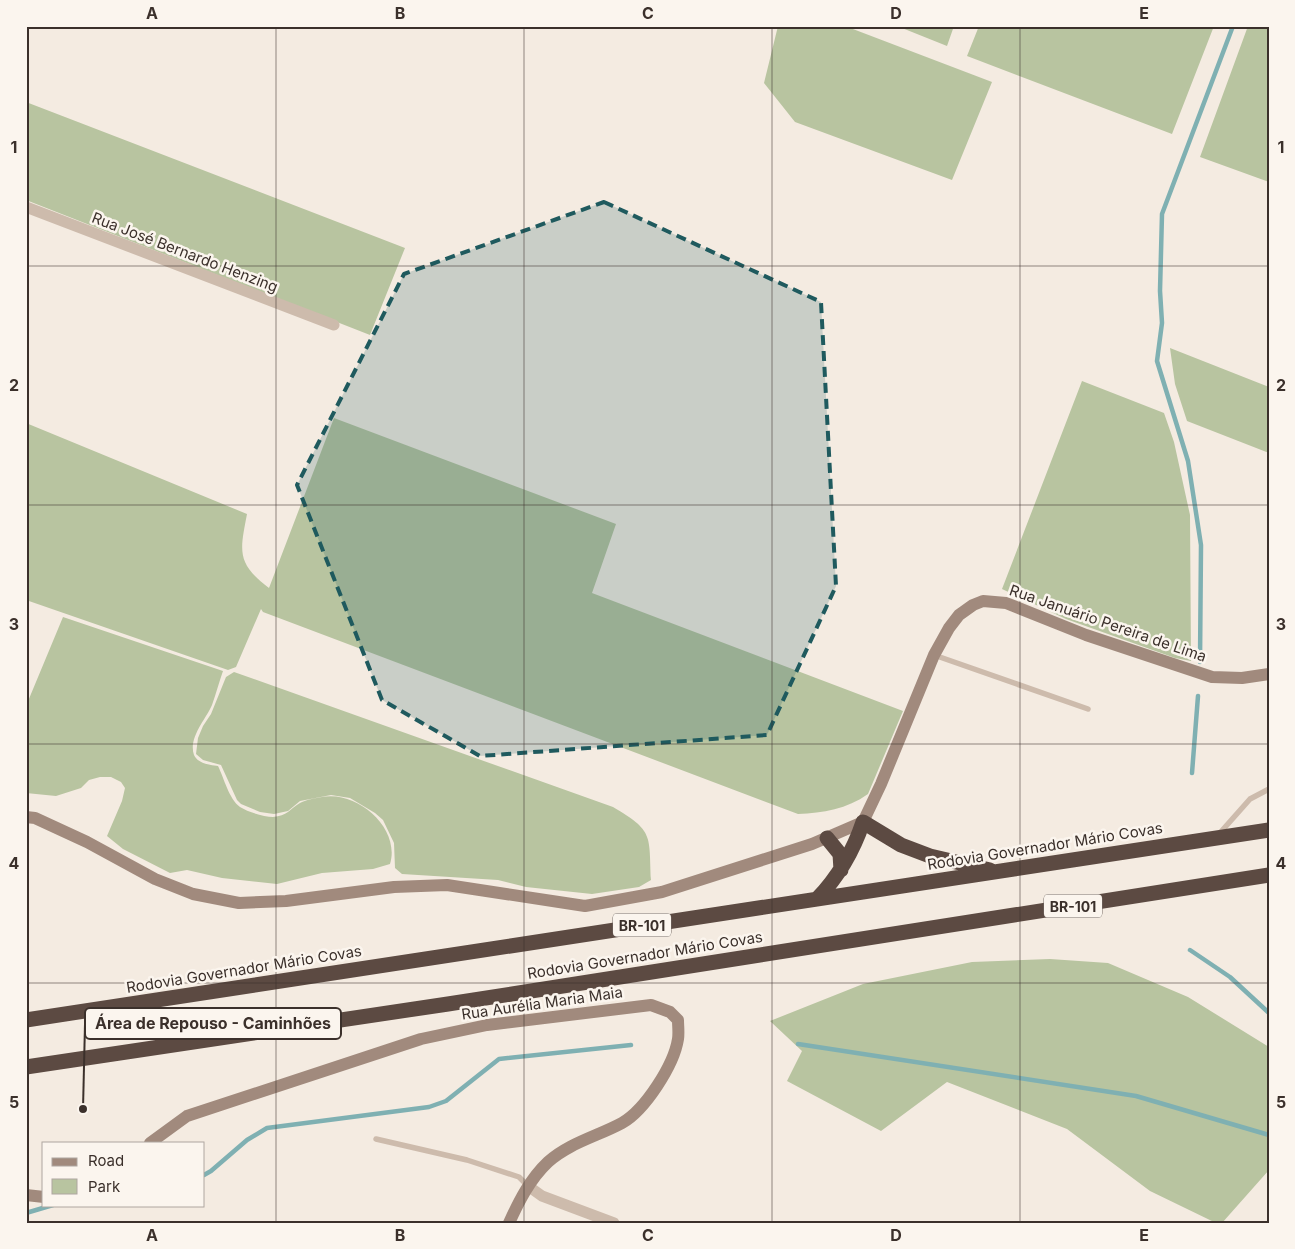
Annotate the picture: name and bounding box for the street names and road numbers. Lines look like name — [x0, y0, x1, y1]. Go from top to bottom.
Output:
street label: Rua José Bernardo Henzing — [89, 208, 281, 296]
street label: Rua Januário Pereira de Lima — [1007, 580, 1209, 666]
street label: Rodovia Governador Mário Covas — [926, 818, 1164, 874]
road number: BR-101 — [1044, 894, 1102, 918]
road number: BR-101 — [613, 914, 671, 936]
street label: Rodovia Governador Mário Covas — [526, 927, 764, 983]
street label: Rodovia Governador Mário Covas — [125, 941, 363, 997]
street label: Rua Aurélia Maria Maia — [460, 982, 624, 1024]

